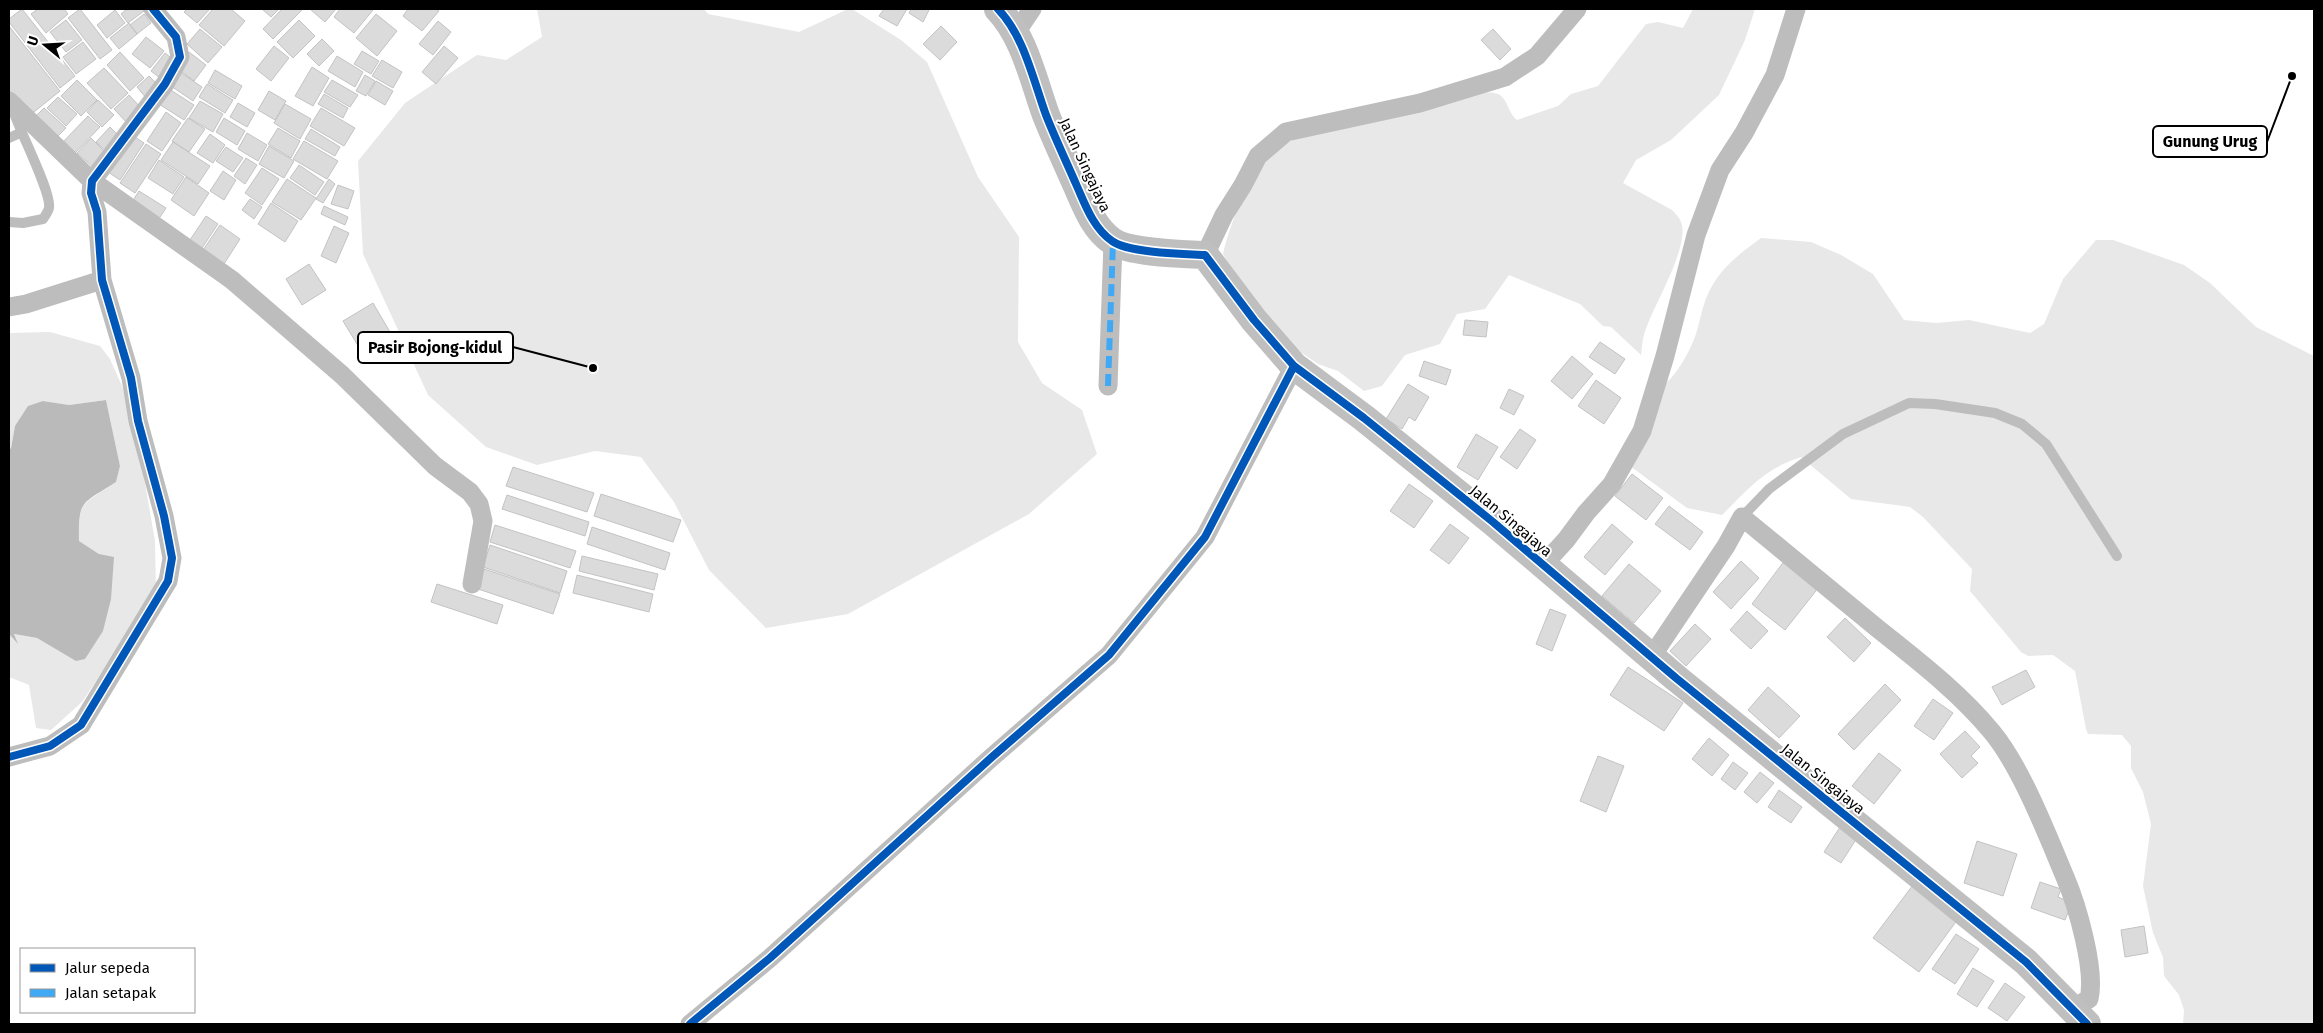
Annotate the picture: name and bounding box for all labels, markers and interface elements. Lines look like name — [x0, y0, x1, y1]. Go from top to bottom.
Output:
north arrow — [20, 20, 70, 70]
text: U — [24, 34, 43, 48]
street label: Jalan Singajaya — [1055, 115, 1115, 215]
callout: Gunung Urug — [2153, 126, 2267, 157]
text: Gunung Urug — [2163, 132, 2257, 151]
callout: Pasir Bojong-kidul — [358, 332, 513, 363]
text: Pasir Bojong-kidul — [368, 338, 502, 357]
street label: Jalan Singajaya — [1466, 481, 1556, 561]
street label: Jalan Singajaya — [1778, 740, 1868, 818]
legend — [20, 948, 195, 1013]
text: Jalur sepeda — [65, 959, 150, 977]
text: Jalan setapak — [65, 984, 156, 1002]

